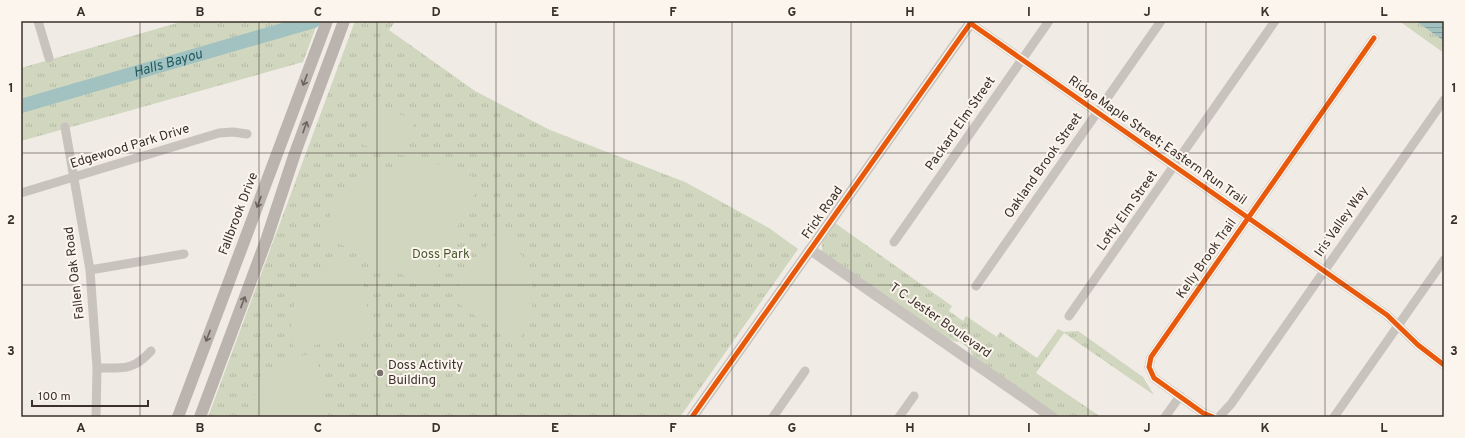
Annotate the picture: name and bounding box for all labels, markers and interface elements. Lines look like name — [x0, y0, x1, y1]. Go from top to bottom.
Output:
text: A — [76, 5, 86, 21]
text: B — [196, 5, 205, 21]
text: C — [314, 5, 322, 21]
text: D — [431, 5, 441, 21]
text: E — [551, 5, 559, 21]
text: F — [669, 5, 677, 21]
text: G — [788, 5, 797, 21]
text: H — [905, 5, 915, 21]
text: I — [1027, 5, 1031, 21]
text: J — [1143, 5, 1151, 21]
text: K — [1260, 5, 1270, 21]
text: L — [1380, 5, 1388, 21]
water label: Halls Bayou — [132, 45, 205, 81]
one-way arrow — [300, 73, 308, 85]
street label: Ridge Maple Street; Eastern Run Trail — [1065, 73, 1249, 209]
street label: Packard Elm Street — [923, 74, 999, 174]
text: 1 — [8, 81, 14, 97]
text: 1 — [1451, 81, 1457, 97]
street label: Oakland Brook Street — [1002, 110, 1086, 222]
one-way arrow — [302, 120, 309, 133]
street label: Edgewood Park Drive — [68, 121, 192, 173]
street label: Lofty Elm Street — [1094, 168, 1162, 254]
street label: Fallbrook Drive — [216, 170, 262, 258]
street label: Frick Road — [799, 183, 847, 243]
street label: Iris Valley Way — [1312, 184, 1372, 260]
one-way arrow — [255, 195, 263, 207]
text: 2 — [7, 213, 15, 229]
text: 2 — [1450, 213, 1458, 229]
street label: Kelly Brook Trail — [1173, 216, 1241, 302]
street label: Fallen Oak Road — [61, 226, 89, 320]
park label: Doss Park — [412, 247, 470, 263]
street label: T C Jester Boulevard — [886, 280, 994, 362]
one-way arrow — [240, 296, 248, 308]
one-way arrow — [204, 330, 212, 342]
text: 3 — [7, 344, 15, 360]
text: 3 — [1450, 344, 1458, 360]
place label: Doss Activity Building — [388, 358, 463, 389]
marker: Doss Activity Building — [375, 368, 385, 378]
scale bar — [32, 382, 148, 408]
text: 100 m — [38, 389, 71, 405]
text: A — [76, 421, 86, 437]
text: B — [196, 421, 205, 437]
text: C — [314, 421, 322, 437]
text: D — [431, 421, 441, 437]
text: E — [551, 421, 559, 437]
text: F — [669, 421, 677, 437]
text: G — [788, 421, 797, 437]
text: H — [905, 421, 915, 437]
text: I — [1027, 421, 1031, 437]
text: J — [1143, 421, 1151, 437]
text: K — [1260, 421, 1270, 437]
text: L — [1380, 421, 1388, 437]

